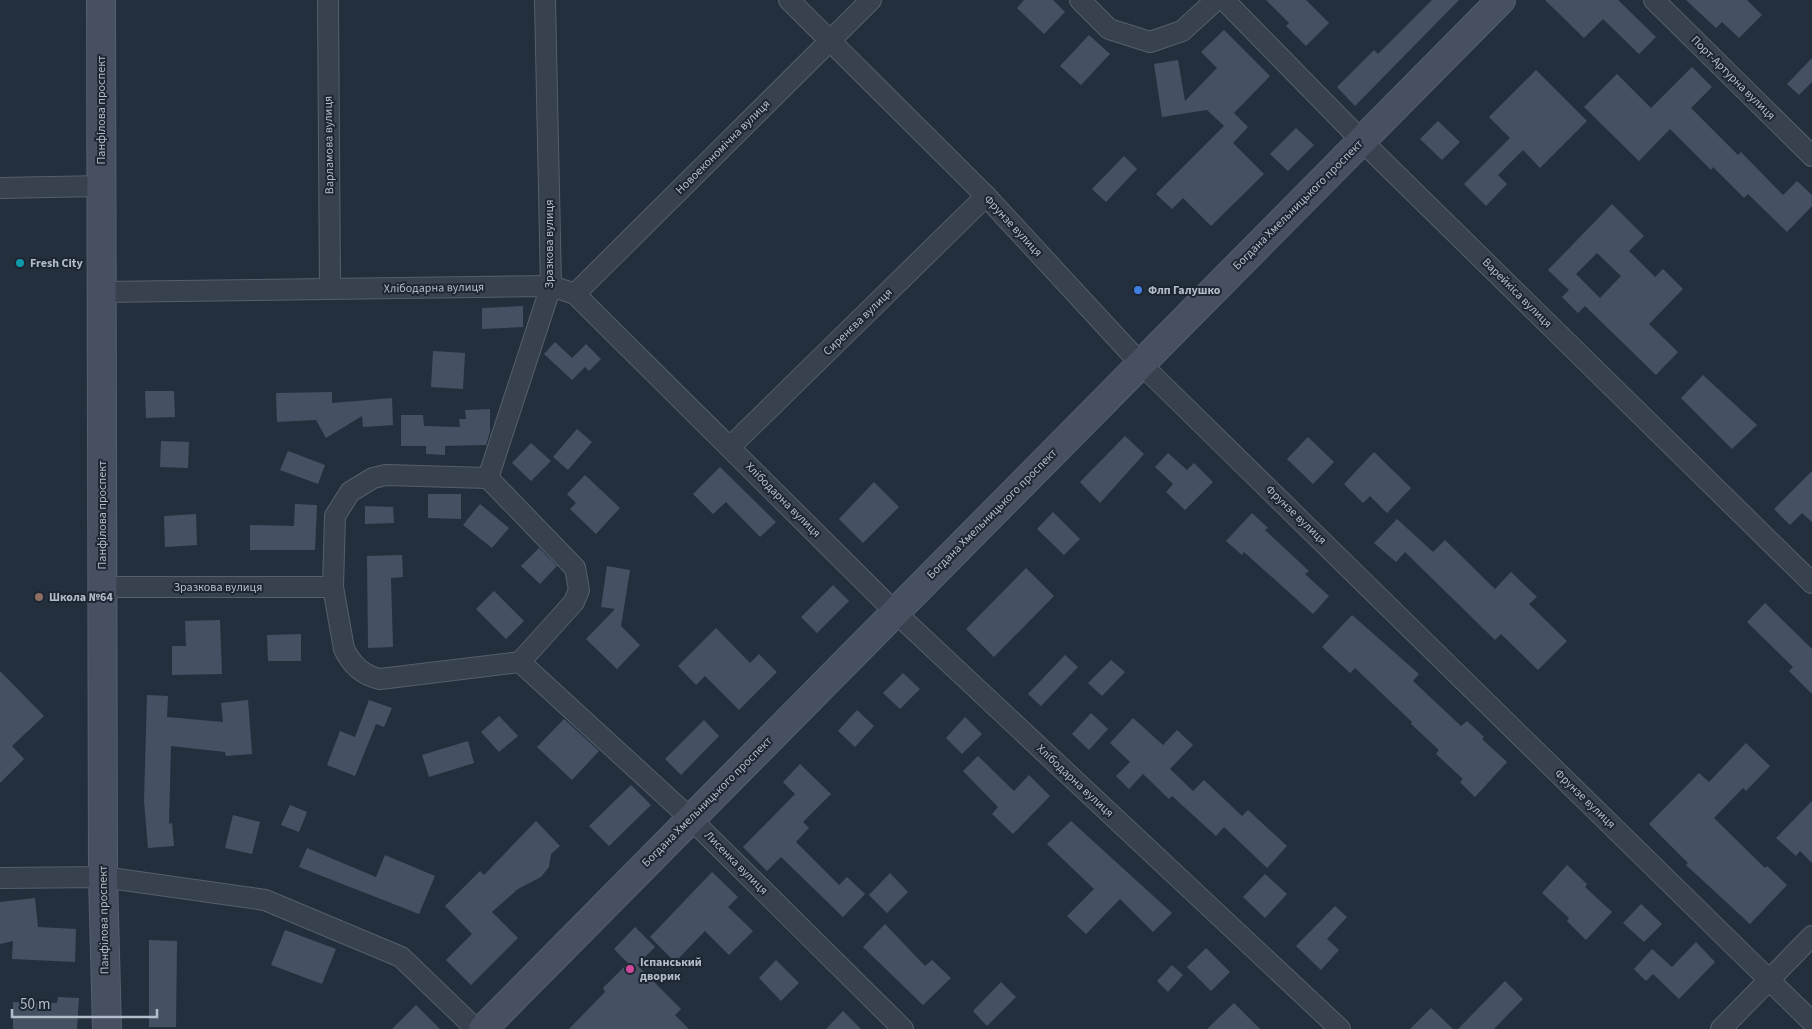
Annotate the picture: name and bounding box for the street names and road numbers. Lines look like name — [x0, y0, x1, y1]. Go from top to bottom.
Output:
street label: Порт-Артурна вулиця — [1687, 32, 1779, 124]
street label: Панфілова проспект — [93, 55, 110, 164]
street label: Варламова вулиця — [320, 96, 338, 194]
street label: Новоекономічна вулиця — [672, 96, 774, 198]
street label: Богдана Хмельницького проспект — [1229, 136, 1367, 274]
street label: Фрунзе вулиця — [980, 191, 1046, 261]
street label: Зразкова вулиця — [541, 200, 558, 289]
street label: Варейкіса вулиця — [1478, 254, 1556, 332]
street label: Хлібодарна вулиця — [384, 279, 484, 297]
street label: Сиренєва вулиця — [820, 284, 896, 360]
street label: Богдана Хмельницького проспект — [923, 445, 1061, 583]
street label: Хлібодарна вулиця — [741, 458, 825, 542]
street label: Панфілова проспект — [94, 460, 111, 569]
street label: Фрунзе вулиця — [1262, 481, 1330, 549]
street label: Зразкова вулиця — [174, 579, 263, 596]
street label: Богдана Хмельницького проспект — [638, 733, 776, 871]
street label: Хлібодарна вулиця — [1032, 741, 1118, 821]
street label: Фрунзе вулиця — [1551, 765, 1619, 833]
street label: Лисенка вулиця — [700, 827, 772, 899]
street label: Панфілова проспект — [95, 865, 113, 975]

